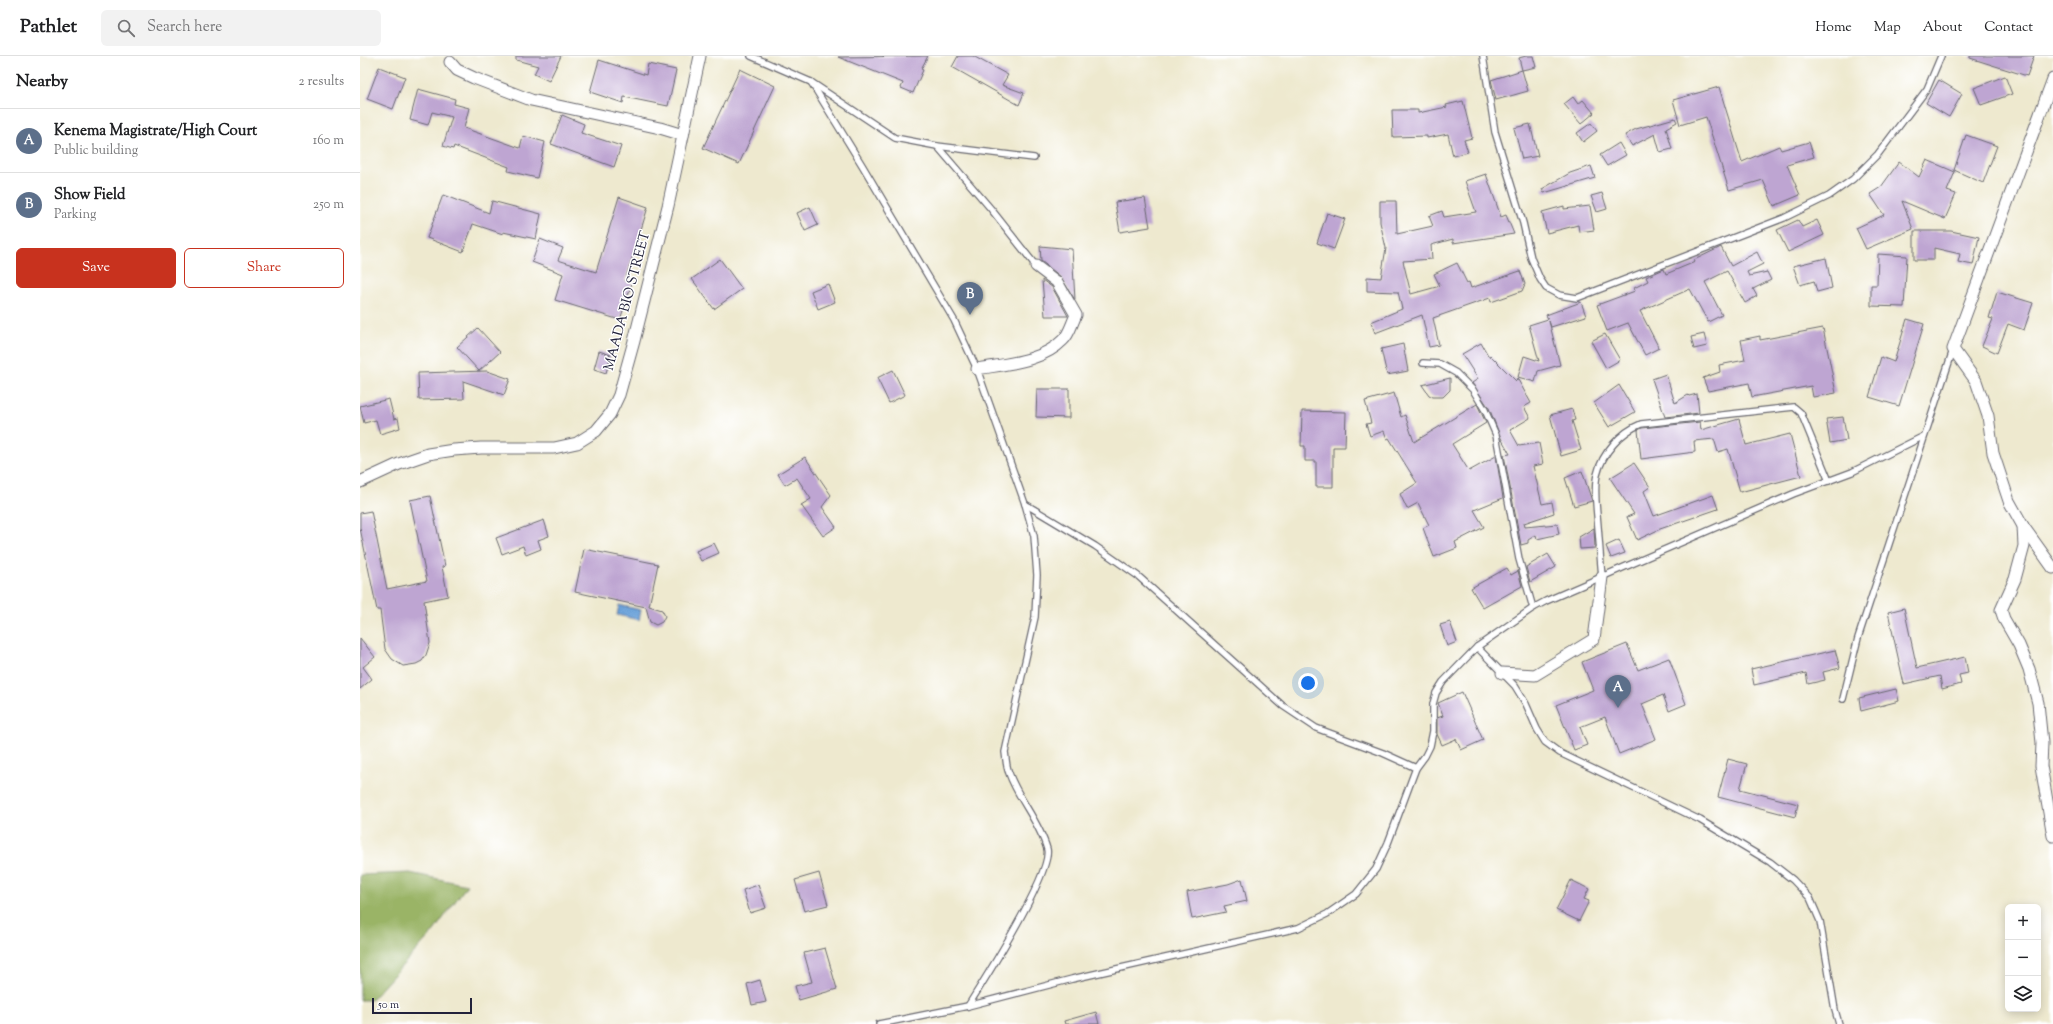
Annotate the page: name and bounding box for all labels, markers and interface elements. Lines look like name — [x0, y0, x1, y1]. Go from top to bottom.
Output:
search box — [101, 10, 381, 46]
text: Pathlet — [20, 14, 77, 41]
icon: search — [115, 17, 137, 39]
text: Search here — [147, 17, 222, 38]
text: Home — [1815, 18, 1852, 38]
text: Map — [1874, 18, 1901, 38]
text: About — [1923, 18, 1962, 38]
text: Contact — [1984, 18, 2033, 38]
text: Nearby — [16, 70, 68, 94]
text: 2 results — [299, 73, 344, 91]
text: Kenema Magistrate/High Court — [54, 121, 257, 142]
text: A — [24, 132, 34, 150]
text: 160 m — [313, 132, 344, 150]
text: Public building — [54, 142, 138, 160]
text: Show Field — [54, 185, 125, 206]
text: B — [25, 196, 33, 214]
text: 250 m — [313, 196, 344, 214]
text: Parking — [54, 206, 96, 224]
street label: MAADA BIO STREET — [600, 229, 656, 373]
button: Save — [16, 248, 176, 288]
button: Share — [184, 248, 344, 288]
pin: B — [957, 282, 983, 315]
your location — [1298, 673, 1318, 693]
pin: A — [1605, 675, 1631, 708]
map controls — [2005, 904, 2041, 1012]
button: + — [2005, 904, 2041, 940]
button: − — [2005, 940, 2041, 976]
button: layers — [2005, 976, 2041, 1012]
scale bar — [372, 996, 472, 1015]
text: 50 m — [378, 997, 399, 1013]

